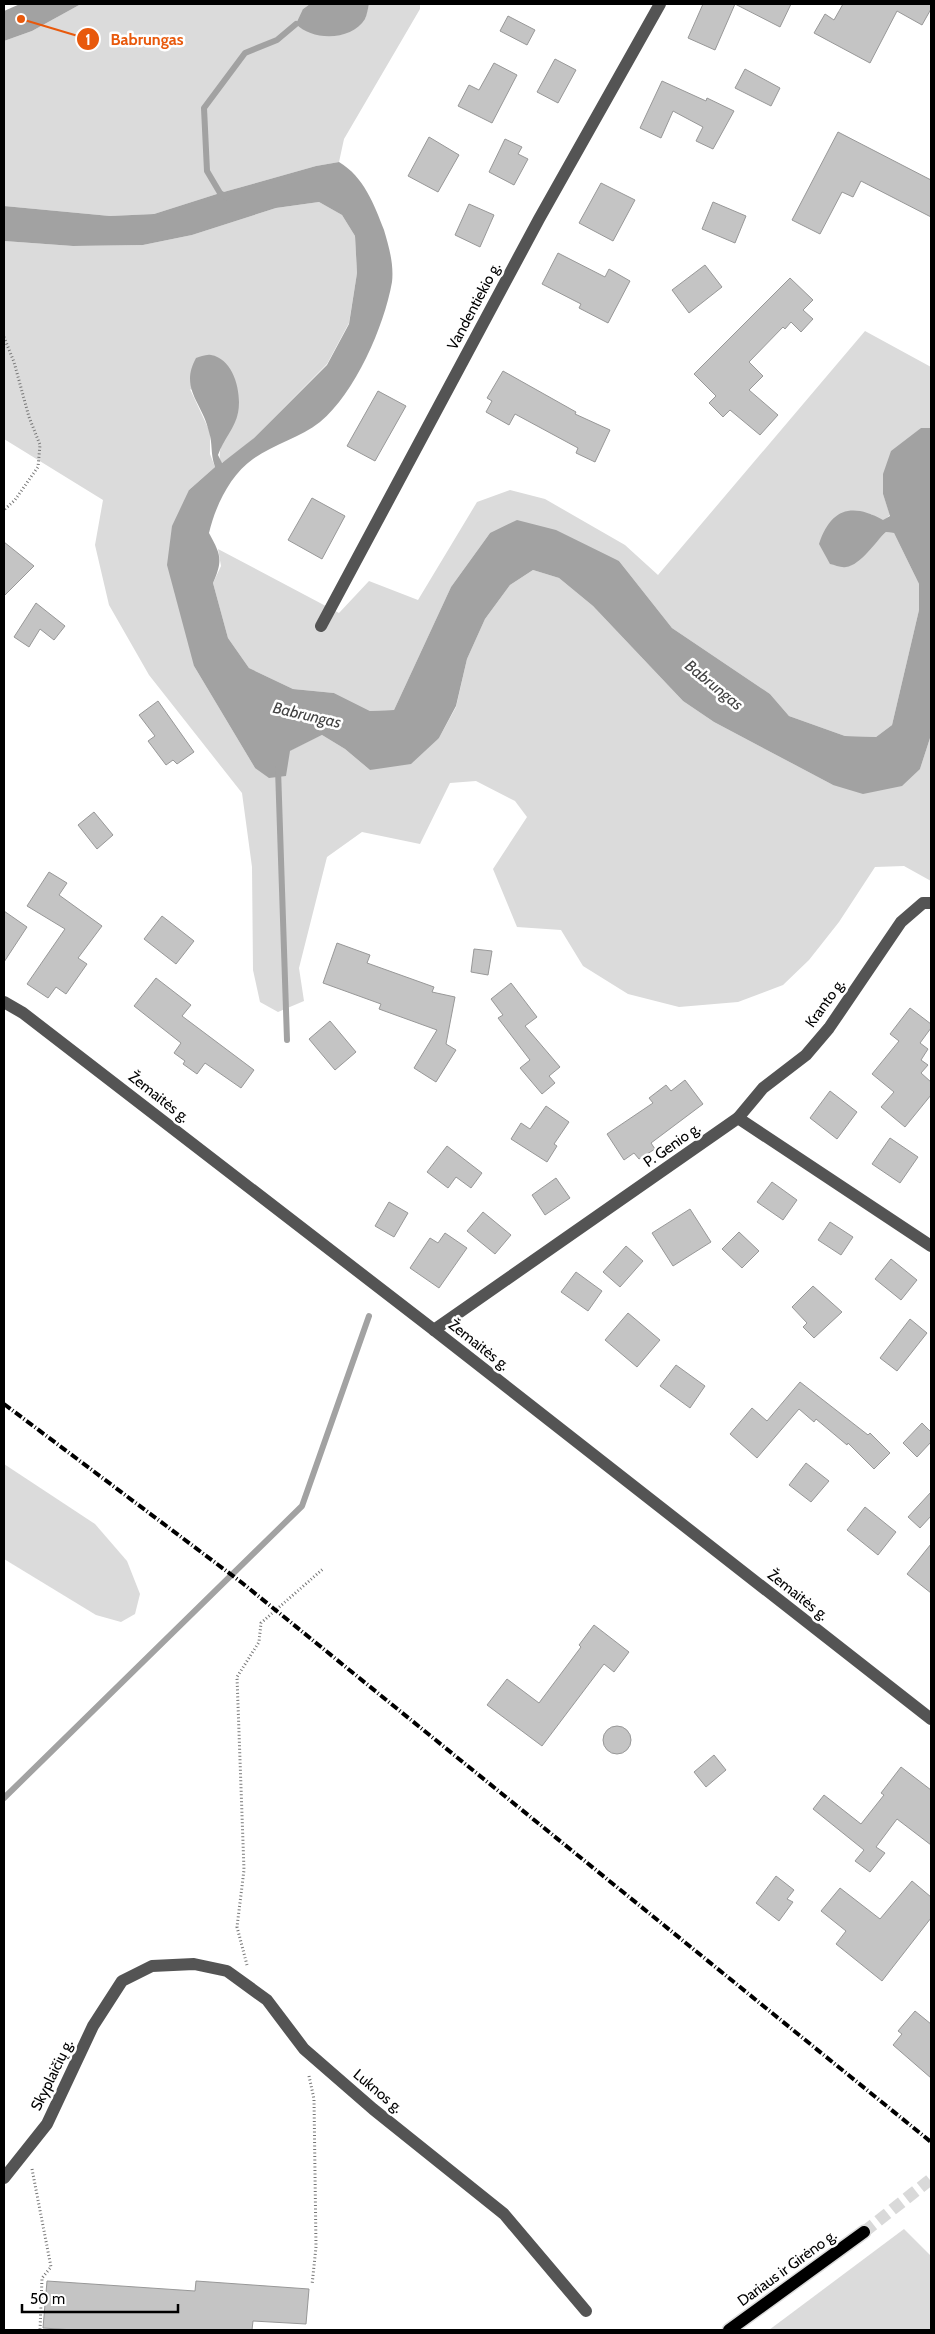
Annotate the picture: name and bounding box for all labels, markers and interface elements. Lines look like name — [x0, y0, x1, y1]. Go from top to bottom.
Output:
callout: Babrungas — [75, 24, 193, 55]
text: Babrungas — [111, 30, 184, 49]
text: 1 — [85, 31, 91, 49]
street label: Vandentiekio g. — [443, 259, 505, 353]
water label: Babrungas — [681, 656, 747, 714]
water label: Babrungas — [271, 698, 343, 732]
street label: Kranto g. — [801, 975, 849, 1031]
street label: Žemaitės g. — [125, 1067, 194, 1126]
street label: P. Genio g. — [640, 1119, 704, 1171]
street label: Žemaitės g. — [445, 1315, 514, 1374]
street label: Žemaitės g. — [764, 1565, 833, 1624]
street label: Skyplaičių g. — [27, 2036, 77, 2114]
street label: Luknos g. — [350, 2065, 406, 2117]
street label: Dariaus ir Girėno g. — [734, 2226, 840, 2310]
scale bar — [22, 2282, 179, 2314]
text: 50 m — [30, 2290, 65, 2308]

